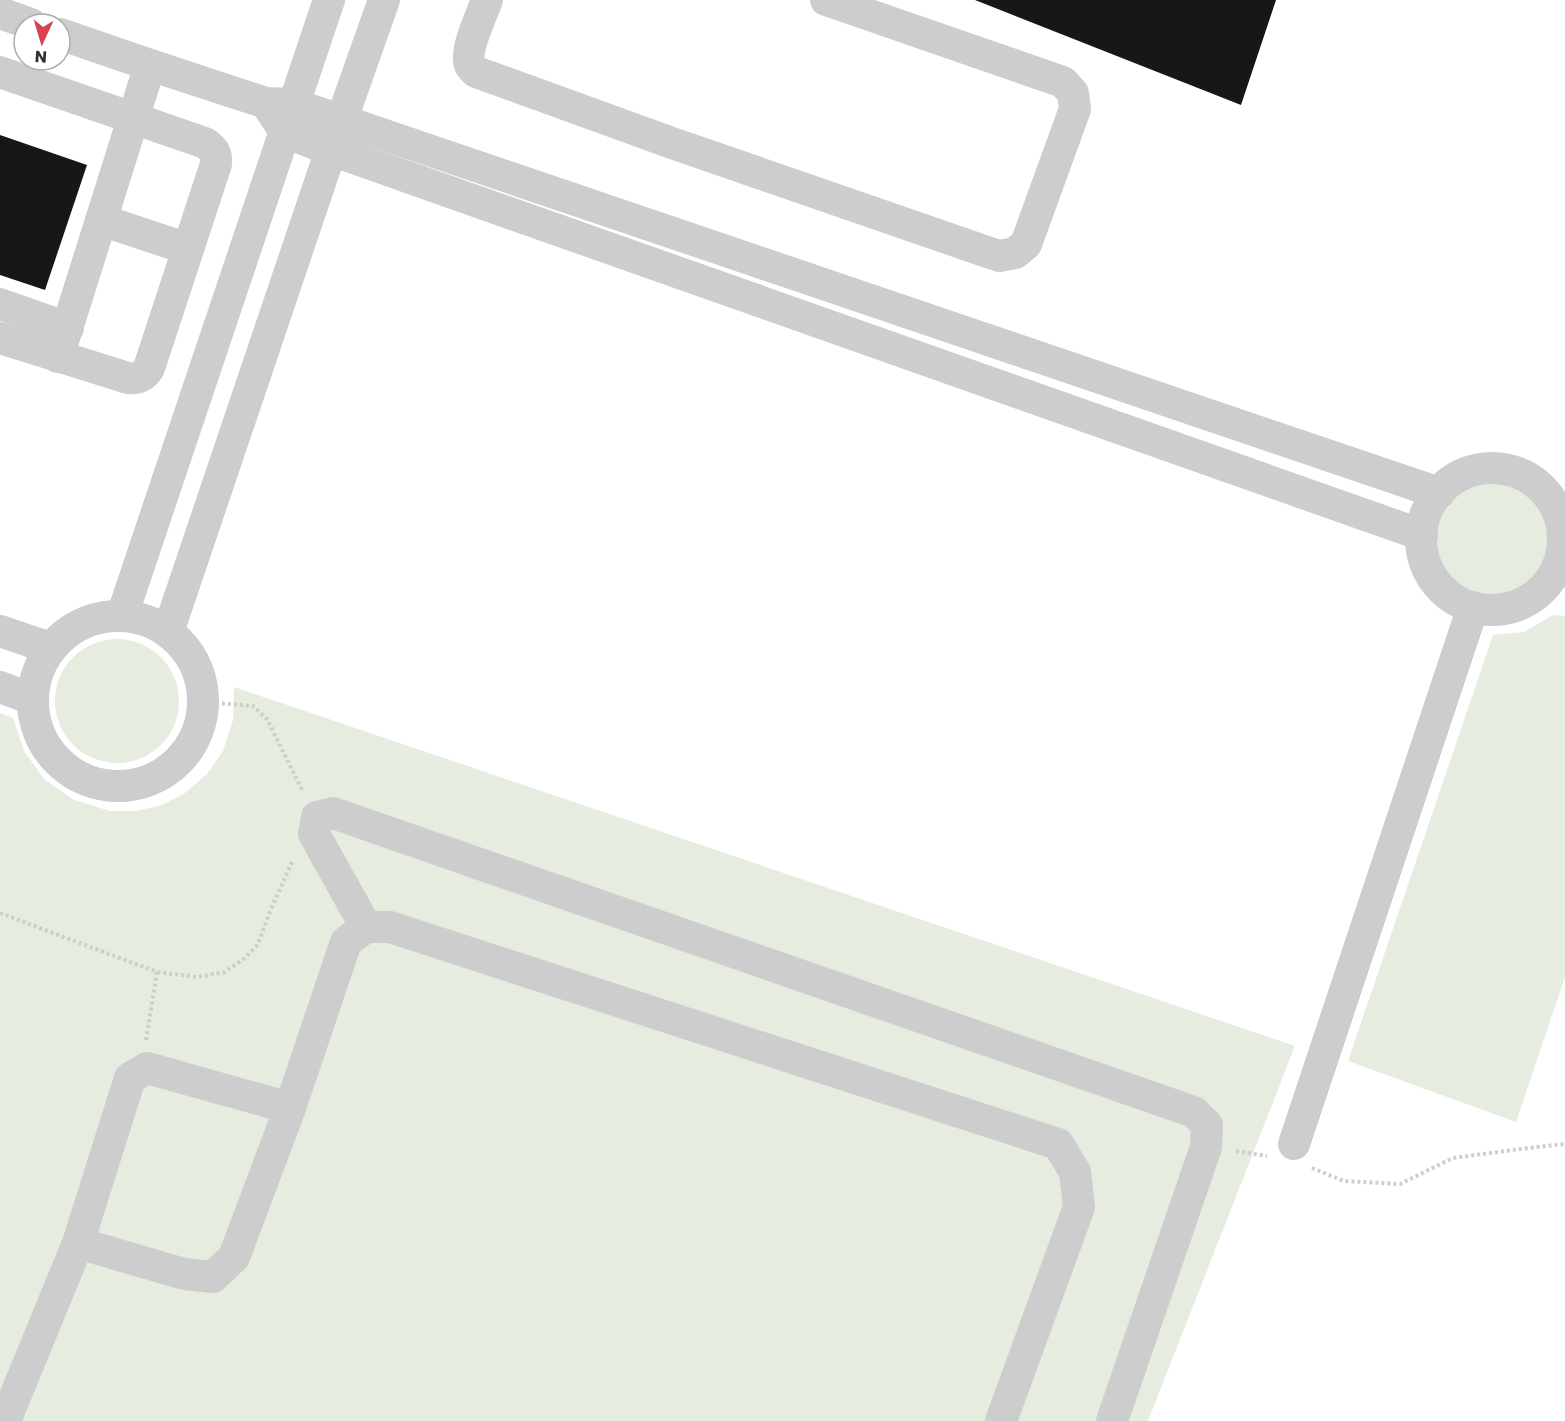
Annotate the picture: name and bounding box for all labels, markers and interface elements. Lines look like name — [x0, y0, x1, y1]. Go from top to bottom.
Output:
north arrow — [12, 12, 72, 72]
text: N — [34, 45, 48, 68]

